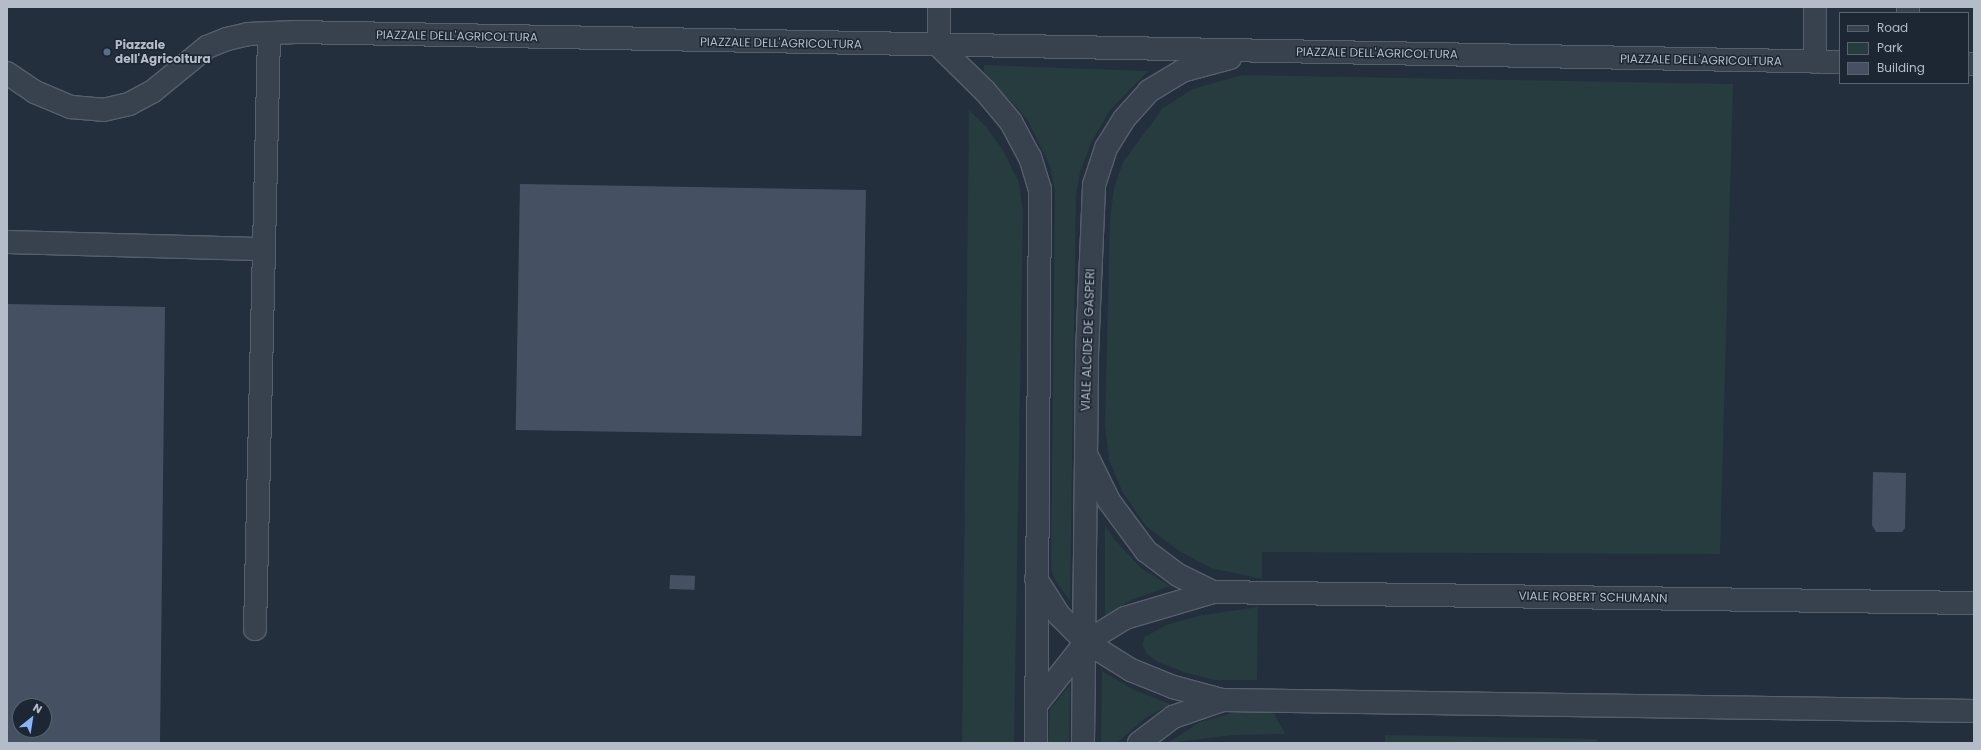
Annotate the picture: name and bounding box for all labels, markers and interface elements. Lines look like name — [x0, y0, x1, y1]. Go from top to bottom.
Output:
legend — [1839, 12, 1969, 84]
text: Road — [1877, 19, 1908, 36]
street label: PIAZZALE DELL'AGRICOLTURA — [376, 27, 538, 45]
street label: PIAZZALE DELL'AGRICOLTURA — [700, 34, 862, 52]
place label: Piazzale dell'Agricoltura — [115, 38, 211, 66]
text: Park — [1877, 39, 1903, 56]
street label: PIAZZALE DELL'AGRICOLTURA — [1296, 44, 1458, 62]
marker: Piazzale dell'Agricoltura — [102, 47, 112, 57]
street label: PIAZZALE DELL'AGRICOLTURA — [1620, 51, 1782, 69]
text: Building — [1877, 59, 1925, 76]
street label: VIALE ALCIDE DE GASPERI — [1078, 268, 1098, 412]
street label: VIALE ROBERT SCHUMANN — [1518, 589, 1668, 605]
north arrow — [12, 698, 52, 738]
text: N — [30, 699, 45, 717]

